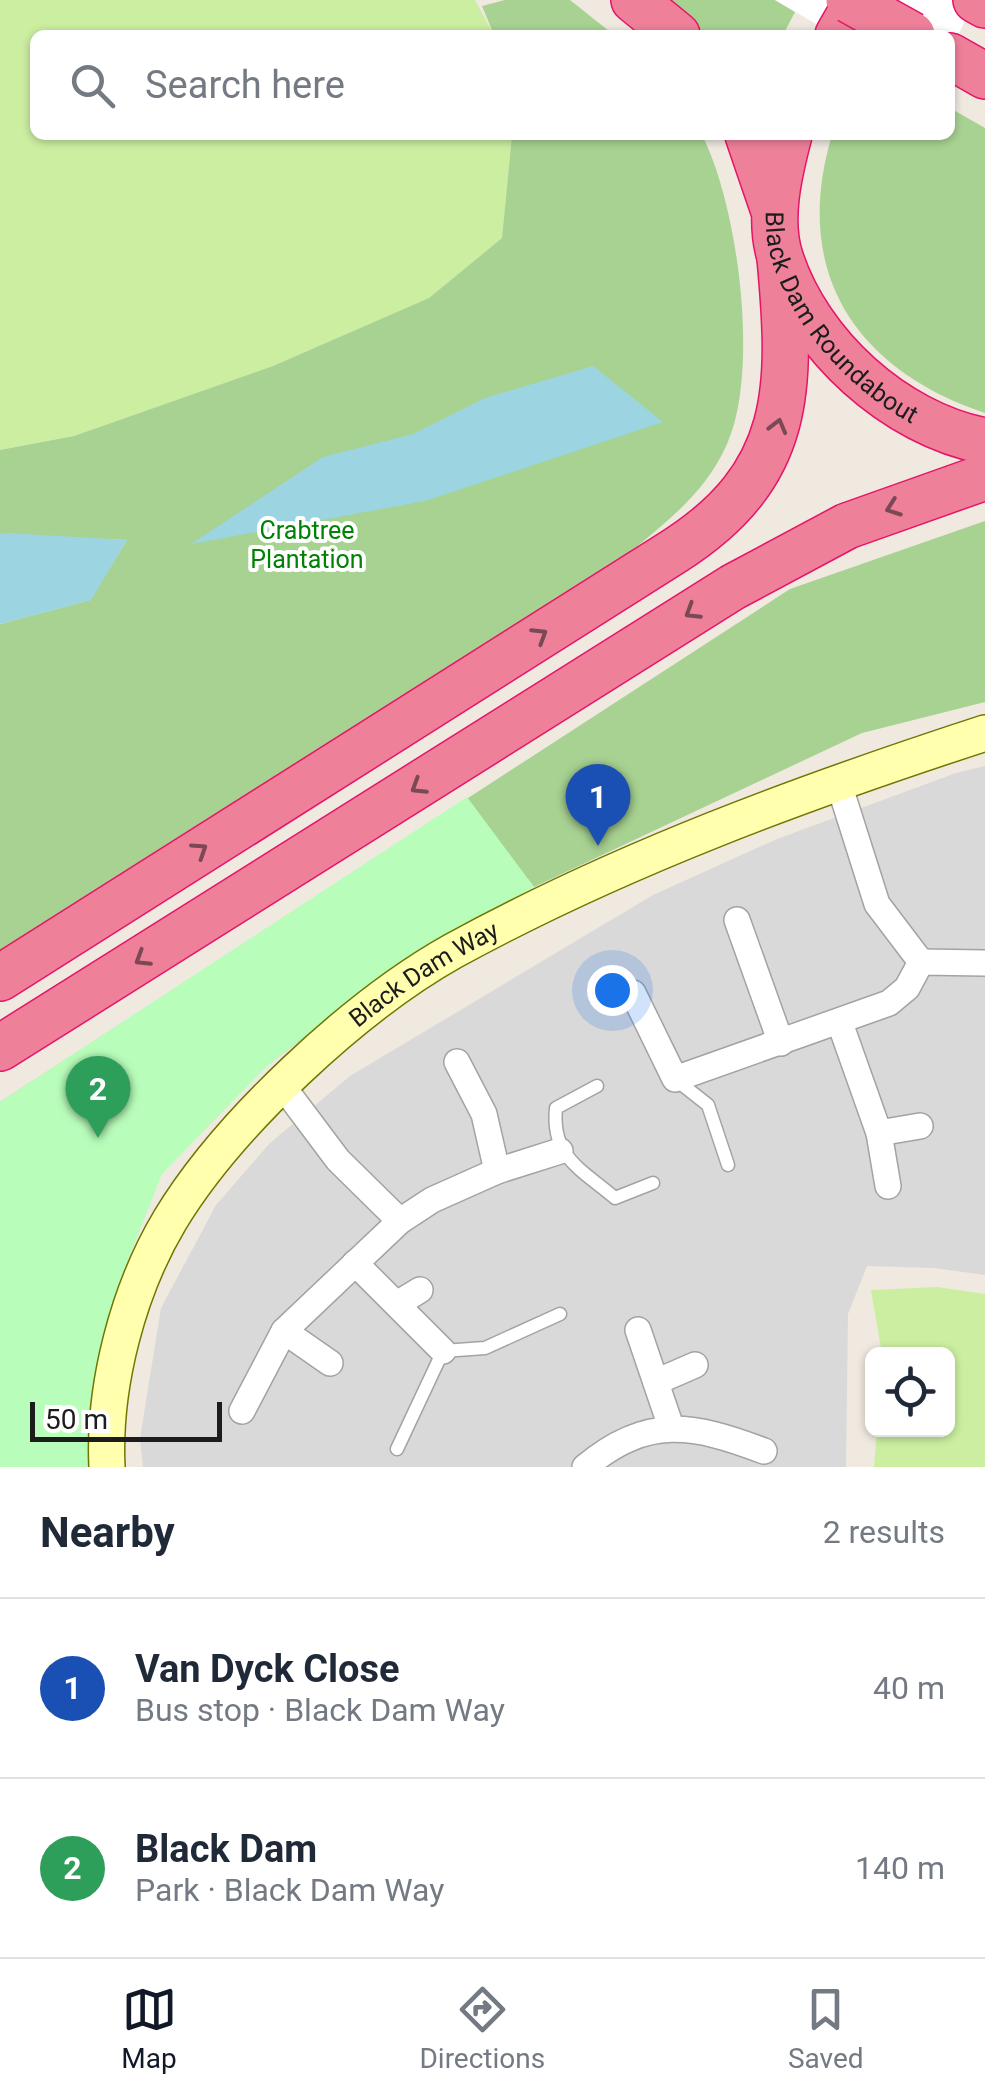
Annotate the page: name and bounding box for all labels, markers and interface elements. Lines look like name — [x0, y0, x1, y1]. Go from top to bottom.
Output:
search box — [30, 30, 955, 140]
icon: search — [65, 58, 120, 113]
text: Search here — [145, 63, 345, 107]
street label: Black Dam Roundabout — [760, 211, 923, 429]
one-way arrow — [766, 418, 787, 435]
one-way arrow — [885, 496, 902, 517]
park label: Crabtree Plantation — [250, 516, 364, 574]
one-way arrow — [685, 600, 703, 619]
one-way arrow — [529, 628, 547, 647]
pin: 1 — [566, 764, 630, 846]
one-way arrow — [411, 774, 429, 793]
one-way arrow — [188, 844, 207, 862]
street label: Black Dam Way — [343, 915, 503, 1033]
one-way arrow — [135, 947, 153, 966]
your location — [587, 965, 638, 1016]
pin: 2 — [66, 1056, 130, 1138]
map controls — [865, 1347, 955, 1437]
button: locate — [865, 1347, 955, 1437]
scale bar — [30, 1397, 222, 1442]
text: 50 m — [45, 1403, 108, 1436]
text: Nearby — [40, 1508, 175, 1557]
text: 2 results — [823, 1513, 945, 1551]
text: Van Dyck Close — [135, 1647, 400, 1691]
text: 1 — [63, 1669, 82, 1707]
text: 40 m — [873, 1669, 945, 1707]
text: Bus stop · Black Dam Way — [135, 1691, 505, 1729]
text: Black Dam — [135, 1827, 317, 1871]
text: 2 — [63, 1849, 82, 1887]
text: 140 m — [855, 1849, 945, 1887]
text: Park · Black Dam Way — [135, 1871, 444, 1909]
tab: Map — [121, 1982, 177, 2075]
tab: Directions — [419, 1982, 545, 2075]
tab: Saved — [788, 1982, 864, 2075]

